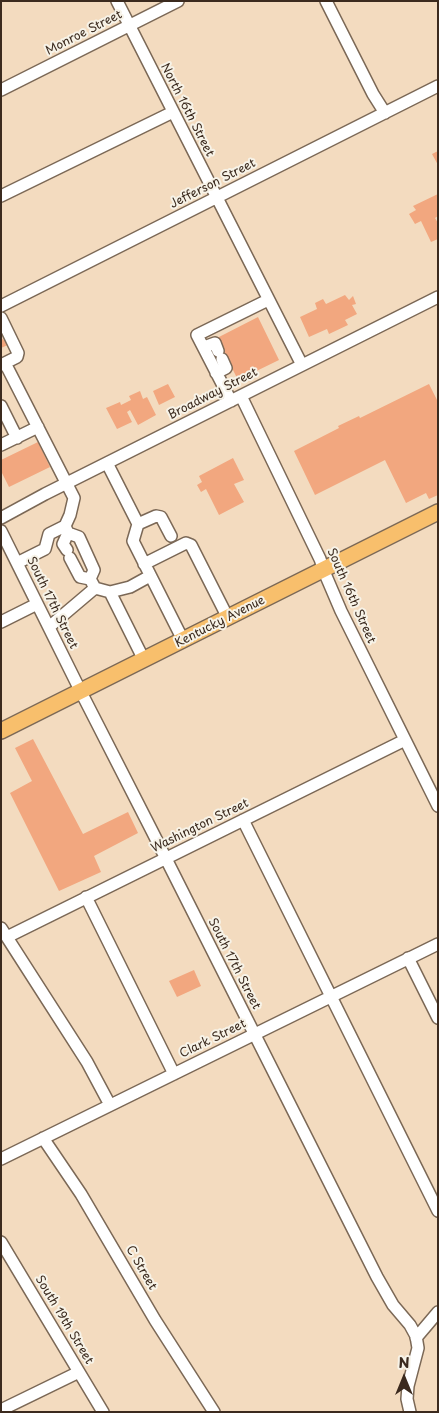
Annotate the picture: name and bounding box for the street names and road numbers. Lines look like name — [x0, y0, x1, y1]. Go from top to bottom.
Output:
street label: Monroe Street — [43, 8, 125, 58]
street label: North 16th Street — [157, 61, 217, 159]
street label: Jefferson Street — [168, 156, 258, 212]
street label: Broadway Street — [166, 365, 260, 423]
street label: South 16th Street — [324, 546, 378, 646]
street label: South 17th Street — [24, 555, 80, 651]
street label: Kentucky Avenue — [173, 593, 267, 651]
street label: Washington Street — [149, 796, 251, 856]
street label: South 17th Street — [205, 916, 263, 1012]
street label: Clark Street — [177, 1017, 249, 1061]
street label: C Street — [123, 1243, 159, 1293]
street label: South 19th Street — [32, 1273, 96, 1367]

